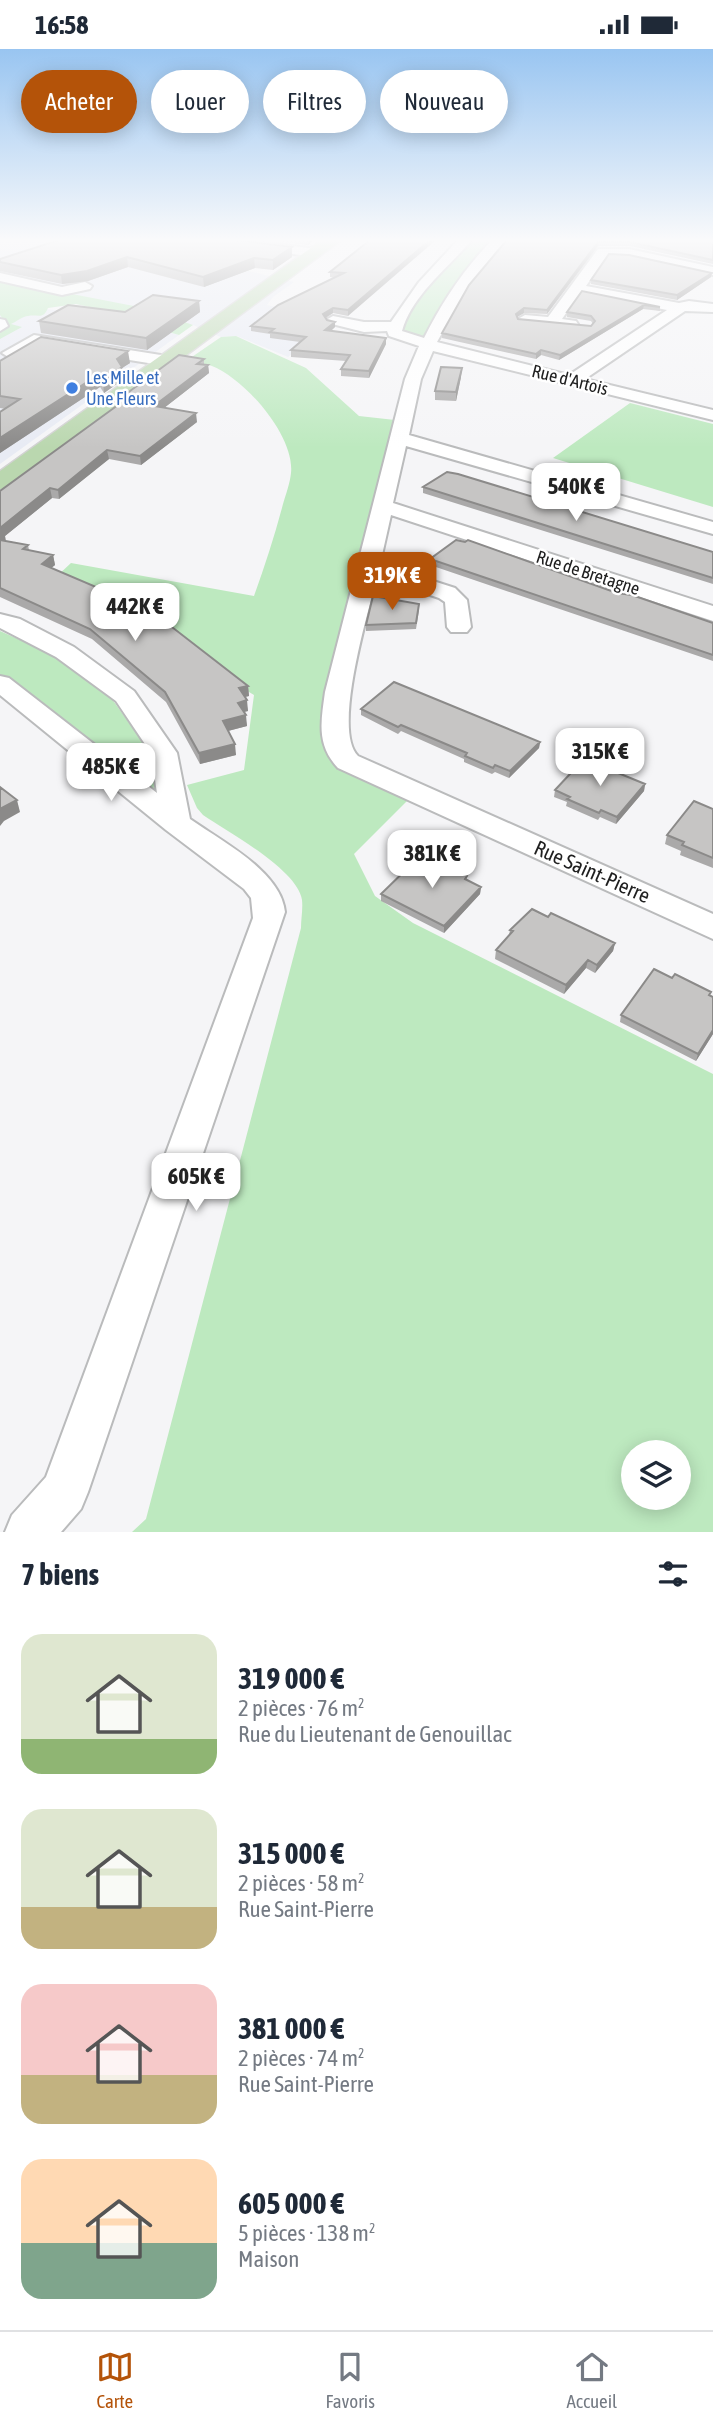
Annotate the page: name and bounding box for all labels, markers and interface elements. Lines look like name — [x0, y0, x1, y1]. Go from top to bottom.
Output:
text: 16:58 — [35, 10, 89, 40]
chip: Acheter — [21, 70, 137, 133]
chip: Louer — [151, 70, 249, 133]
chip: Filtres — [263, 70, 366, 133]
chip: Nouveau — [380, 70, 508, 133]
street label: Rue d'Artois — [530, 360, 610, 399]
place label: Les Mille et Une Fleurs — [86, 367, 160, 409]
marker: Les Mille et Une Fleurs — [64, 380, 80, 396]
pin: 540K € — [519, 463, 633, 523]
text: 540K € — [547, 473, 605, 499]
street label: Rue de Bretagne — [534, 546, 643, 599]
pin: 319K € — [335, 553, 449, 612]
text: 319K € — [363, 562, 421, 588]
pin: 442K € — [78, 583, 192, 643]
text: 442K € — [106, 593, 164, 619]
pin: 315K € — [543, 729, 657, 788]
text: 315K € — [571, 738, 629, 764]
pin: 485K € — [54, 743, 168, 803]
text: 485K € — [82, 753, 140, 779]
pin: 381K € — [375, 831, 489, 890]
street label: Rue Saint-Pierre — [531, 835, 654, 907]
text: 381K € — [403, 840, 461, 866]
pin: 605K € — [139, 1153, 253, 1213]
text: 605K € — [167, 1163, 225, 1189]
map controls — [621, 1440, 691, 1510]
button: layers — [621, 1440, 691, 1510]
icon: filters — [654, 1555, 692, 1593]
text: 7 biens — [21, 1557, 99, 1591]
text: 319 000 € — [238, 1661, 344, 1695]
icon: home — [77, 1662, 161, 1746]
text: 2 pièces · 76 m² — [238, 1695, 365, 1721]
text: Rue du Lieutenant de Genouillac — [238, 1721, 512, 1747]
text: 315 000 € — [238, 1836, 344, 1870]
icon: home — [77, 1837, 161, 1921]
text: 2 pièces · 58 m² — [238, 1870, 365, 1896]
text: Rue Saint-Pierre — [238, 1896, 374, 1922]
text: 381 000 € — [238, 2011, 344, 2045]
icon: home — [77, 2012, 161, 2096]
text: 2 pièces · 74 m² — [238, 2045, 365, 2071]
text: Rue Saint-Pierre — [238, 2071, 374, 2097]
text: 605 000 € — [238, 2186, 344, 2220]
icon: home — [77, 2187, 161, 2271]
text: 5 pièces · 138 m² — [238, 2220, 375, 2246]
text: Maison — [238, 2246, 299, 2272]
tab: Carte — [96, 2348, 134, 2412]
tab: Favoris — [326, 2348, 375, 2412]
tab: Accueil — [567, 2348, 617, 2412]

